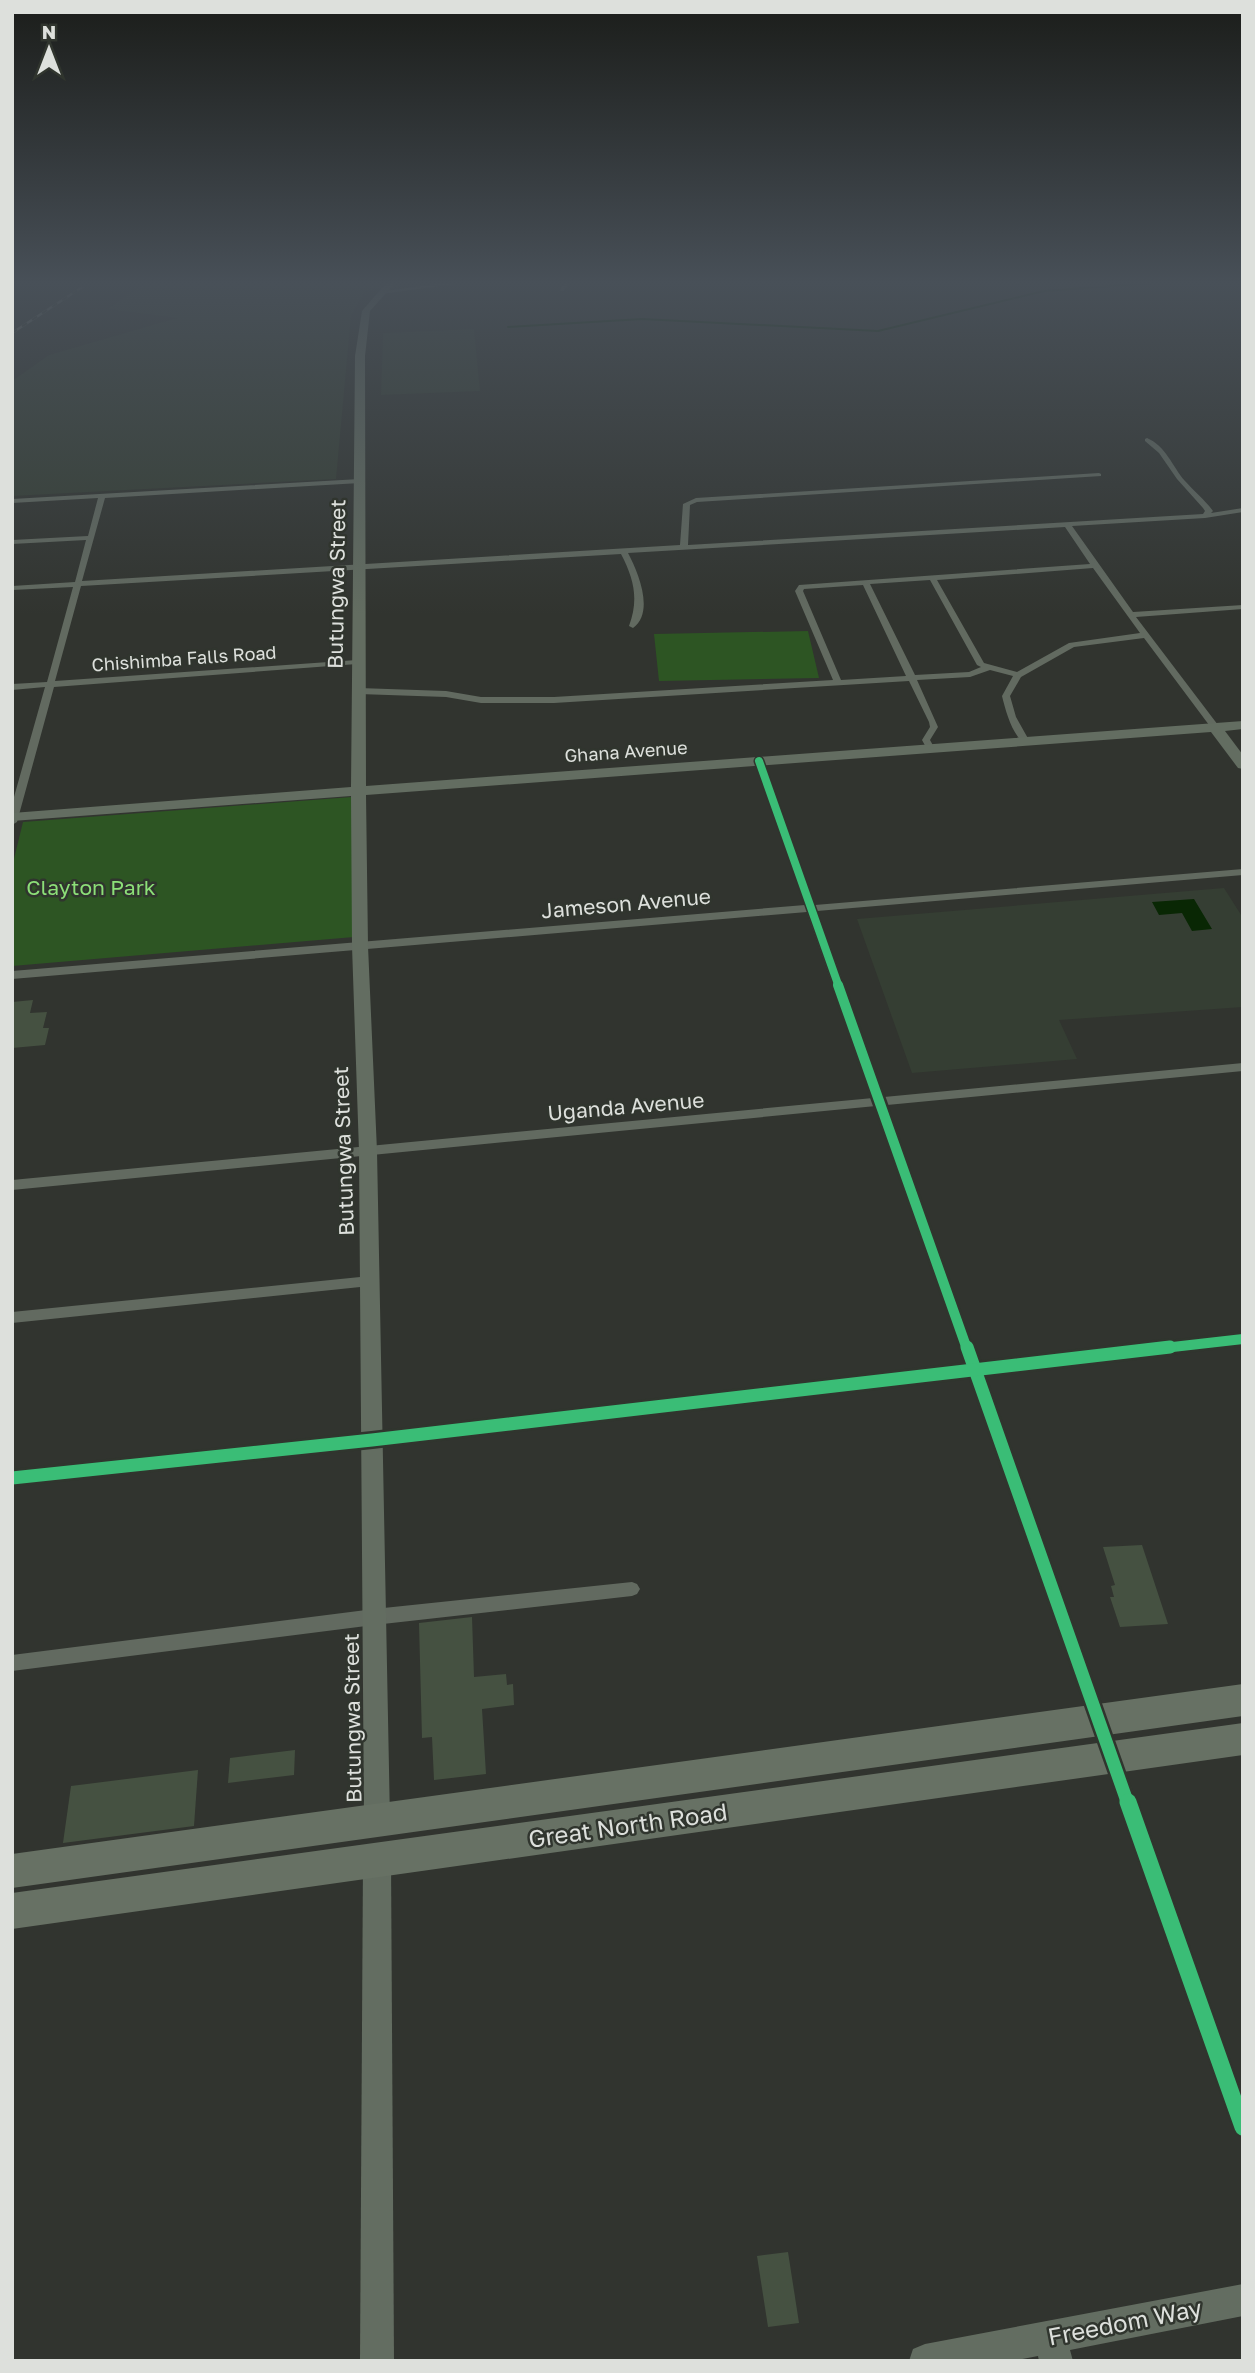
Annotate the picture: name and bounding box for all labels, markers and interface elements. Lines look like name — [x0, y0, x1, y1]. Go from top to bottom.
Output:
north arrow — [14, 14, 84, 84]
text: N — [42, 20, 56, 43]
street label: Butungwa Street — [322, 499, 350, 669]
street label: Chishimba Falls Road — [91, 641, 277, 675]
street label: Ghana Avenue — [564, 736, 688, 766]
park label: Clayton Park — [26, 874, 156, 900]
street label: Jameson Avenue — [540, 883, 712, 923]
street label: Butungwa Street — [327, 1066, 359, 1236]
street label: Uganda Avenue — [546, 1086, 705, 1126]
street label: Butungwa Street — [338, 1633, 366, 1803]
street label: Great North Road — [526, 1796, 729, 1853]
street label: Freedom Way — [1045, 2292, 1204, 2351]

